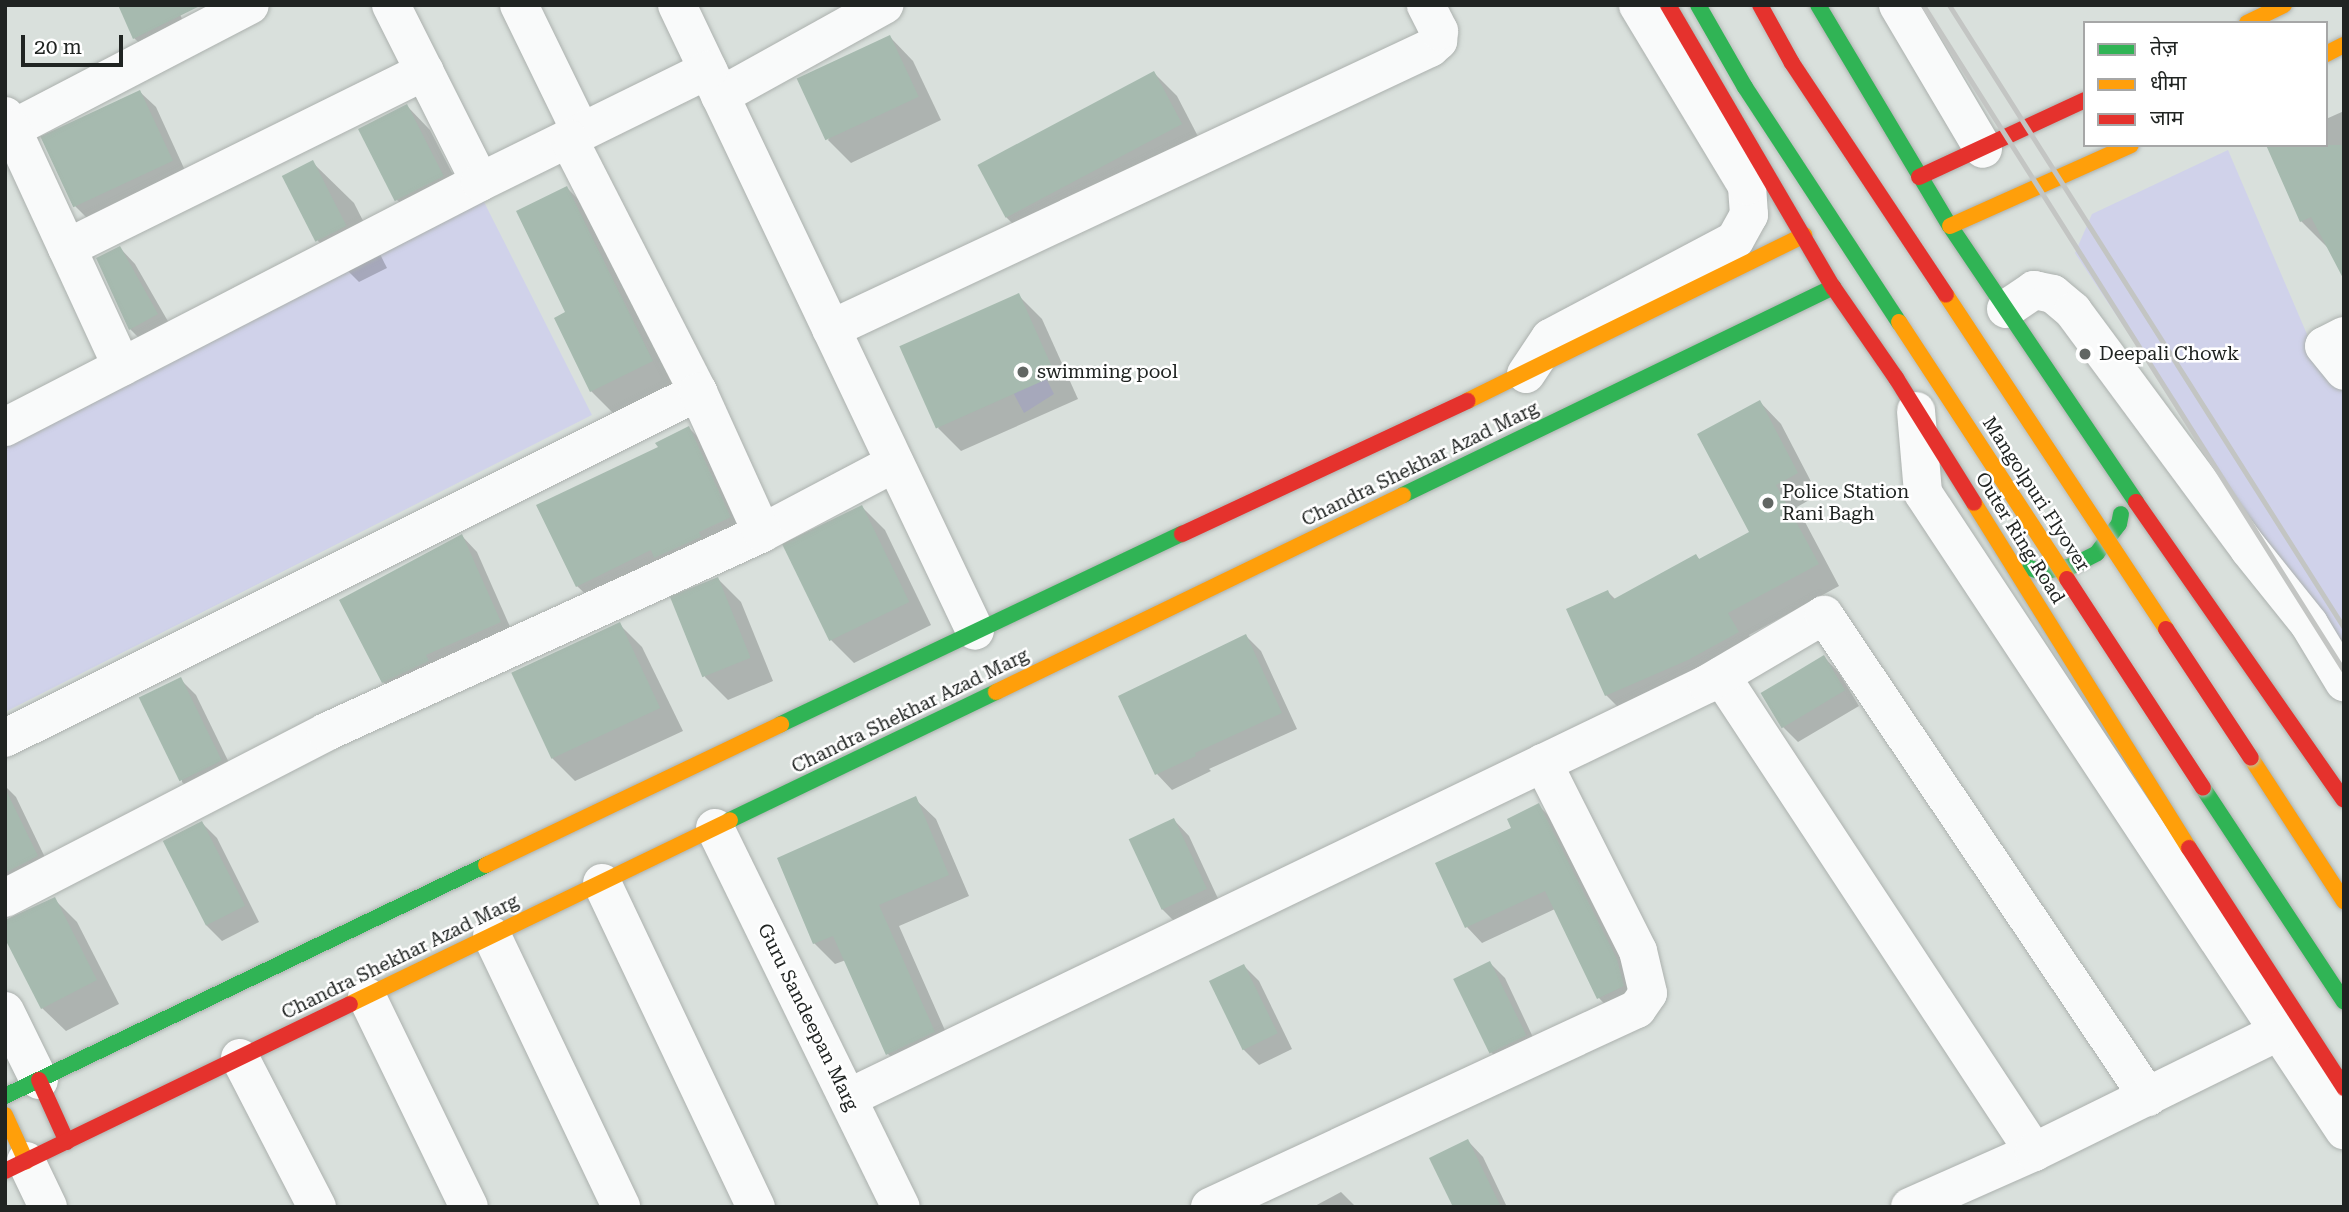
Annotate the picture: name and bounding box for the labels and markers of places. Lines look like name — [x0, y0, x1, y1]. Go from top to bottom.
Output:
place label: Deepali Chowk — [2099, 343, 2239, 365]
marker: Deepali Chowk — [2077, 346, 2093, 362]
place label: swimming pool — [1037, 361, 1178, 383]
marker: swimming pool — [1015, 364, 1031, 380]
place label: Police Station Rani Bagh — [1782, 481, 1909, 525]
marker: Police Station Rani Bagh — [1760, 495, 1776, 511]

